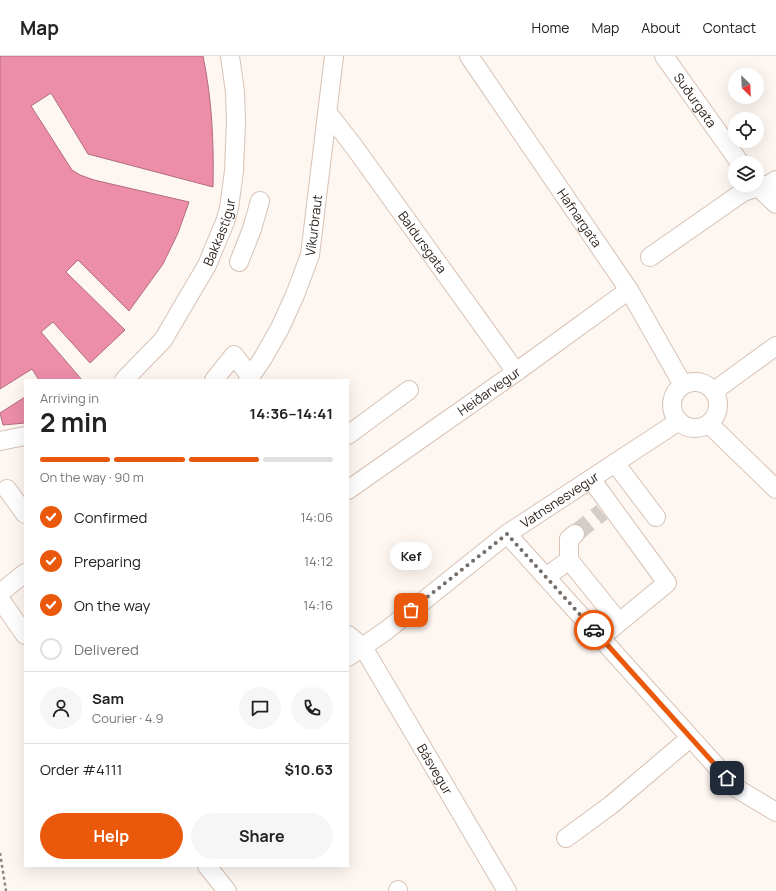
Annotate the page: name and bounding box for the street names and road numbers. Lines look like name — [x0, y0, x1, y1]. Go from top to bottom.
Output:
street label: Suðurgata — [670, 69, 721, 131]
street label: Hafnargata — [553, 185, 606, 251]
street label: Víkurbraut — [301, 194, 326, 257]
street label: Bakkastígur — [199, 197, 239, 269]
street label: Baldursgata — [394, 207, 451, 277]
street label: Heiðarvegur — [454, 363, 524, 420]
street label: Vatnsnesvegur — [517, 467, 602, 532]
street label: Básvegur — [413, 740, 457, 798]

